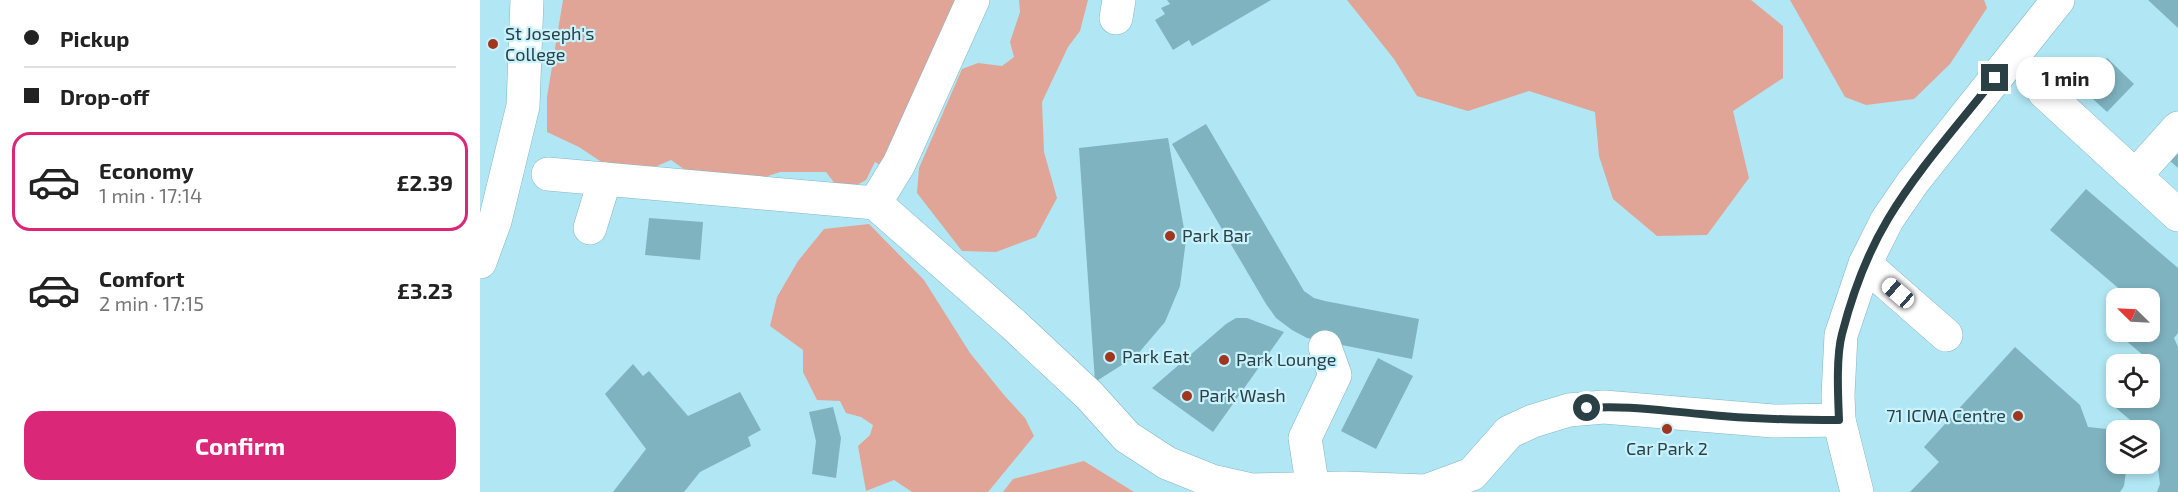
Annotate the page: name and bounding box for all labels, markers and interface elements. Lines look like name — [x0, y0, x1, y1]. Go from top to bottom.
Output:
place label: St Joseph's College — [505, 22, 594, 65]
text: Pickup — [60, 25, 129, 51]
marker: St Joseph's College — [486, 37, 500, 51]
callout: 1 min — [2016, 57, 2115, 99]
route end — [1981, 64, 2008, 91]
text: 1 min — [2041, 66, 2090, 90]
text: Drop-off — [60, 83, 149, 109]
icon: car — [27, 155, 81, 209]
text: Economy — [99, 157, 194, 183]
text: £2.39 — [397, 169, 453, 195]
text: 1 min · 17:14 — [99, 183, 202, 207]
place label: Park Bar — [1182, 224, 1251, 246]
marker: Park Bar — [1163, 229, 1177, 243]
icon: car — [27, 263, 81, 317]
text: Comfort — [99, 265, 184, 291]
car — [1879, 274, 1917, 312]
text: £3.23 — [397, 277, 453, 303]
north arrow — [2106, 288, 2160, 342]
map controls — [2106, 288, 2160, 474]
text: 2 min · 17:15 — [99, 291, 204, 315]
place label: Park Eat — [1122, 345, 1190, 367]
place label: Park Lounge — [1236, 348, 1336, 370]
marker: Park Eat — [1103, 350, 1117, 364]
marker: Park Lounge — [1217, 353, 1231, 367]
button: locate — [2106, 354, 2160, 408]
place label: Park Wash — [1199, 384, 1286, 406]
marker: Park Wash — [1180, 389, 1194, 403]
route start — [1573, 394, 1600, 421]
place label: 71 ICMA Centre — [1886, 404, 2006, 426]
marker: 71 ICMA Centre — [2011, 409, 2025, 423]
button: Confirm — [24, 411, 456, 480]
button: layers — [2106, 420, 2160, 474]
marker: Car Park 2 — [1660, 422, 1674, 436]
place label: Car Park 2 — [1626, 437, 1708, 459]

